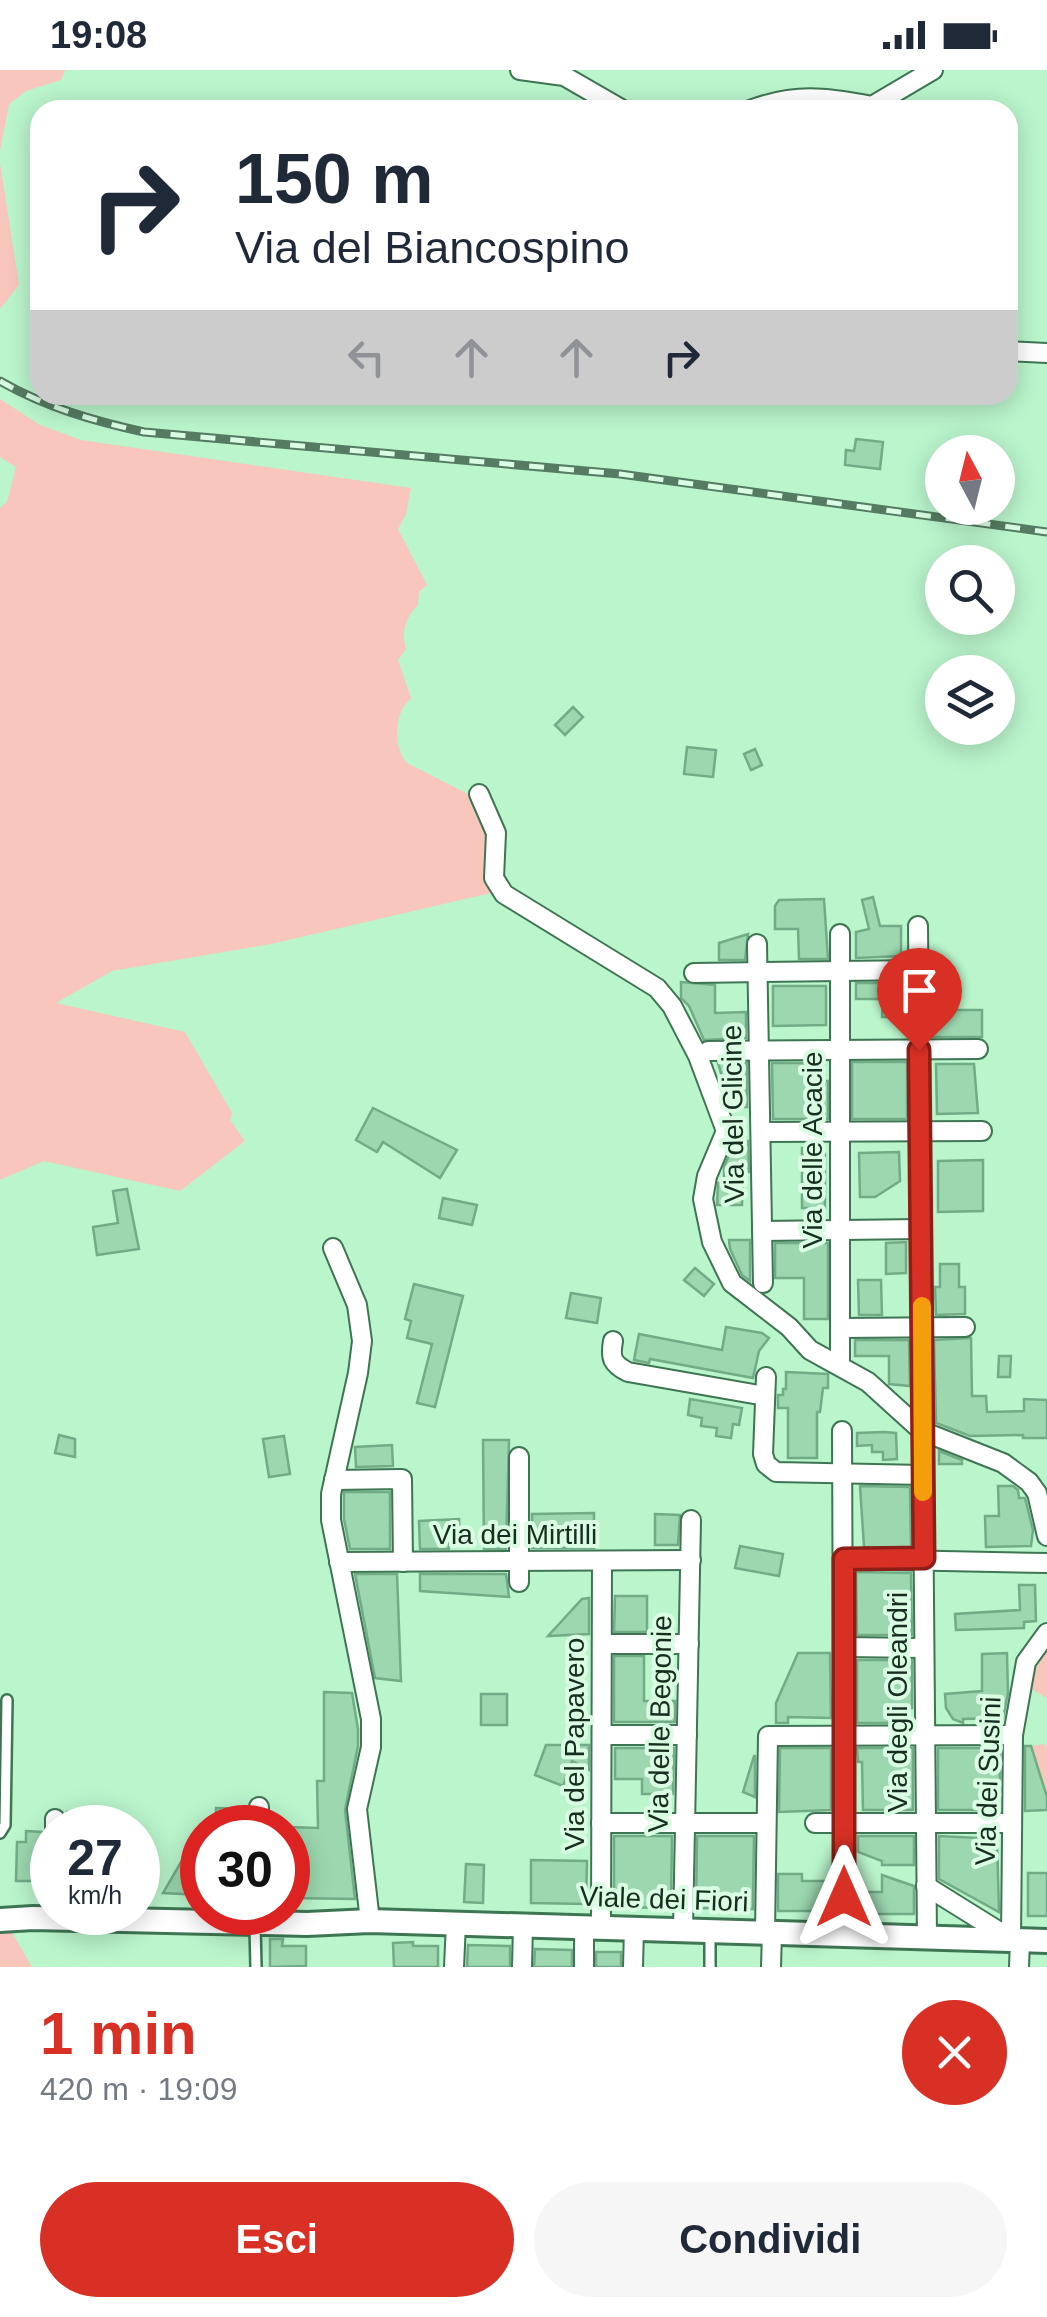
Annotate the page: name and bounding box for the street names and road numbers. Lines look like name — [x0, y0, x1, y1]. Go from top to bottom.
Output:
street label: Via del Glicine — [716, 1025, 750, 1203]
street label: Via delle Acacie — [797, 1051, 828, 1249]
street label: Via dei Mirtilli — [433, 1519, 597, 1550]
street label: Via degli Oleandri — [882, 1592, 913, 1812]
street label: Via delle Begonie — [643, 1615, 677, 1833]
street label: Via del Papavero — [559, 1638, 590, 1850]
street label: Via dei Susini — [970, 1696, 1006, 1866]
street label: Viale dei Fiori — [579, 1881, 749, 1917]

